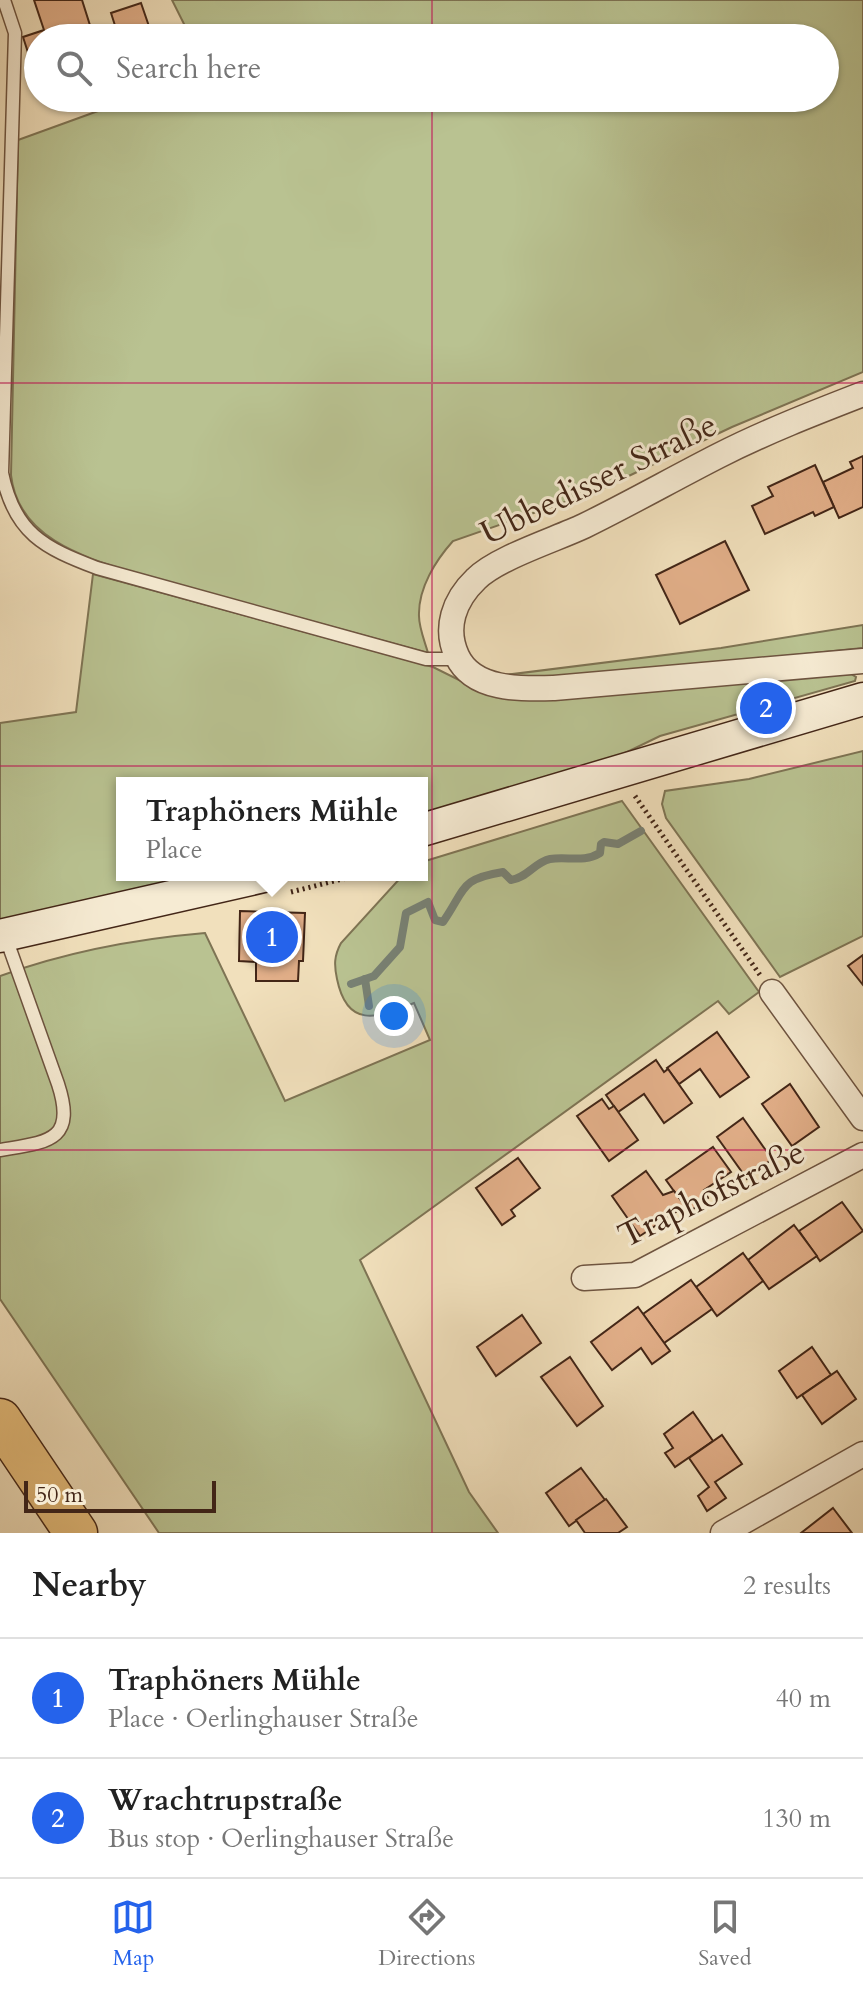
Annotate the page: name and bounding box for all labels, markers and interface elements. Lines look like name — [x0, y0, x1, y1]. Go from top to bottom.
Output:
search box — [24, 24, 839, 112]
icon: search — [52, 46, 96, 90]
text: Search here — [116, 48, 261, 89]
street label: Ubbedisser Straße — [473, 402, 724, 556]
pin: 2 — [740, 678, 792, 738]
popup — [116, 777, 428, 881]
text: Traphöners Mühle — [146, 791, 398, 832]
text: Place — [146, 832, 202, 867]
pin: 1 — [246, 907, 298, 967]
your location — [374, 996, 414, 1036]
street label: Traphofstraße — [610, 1129, 812, 1259]
scale bar — [24, 1477, 216, 1513]
text: 50 m — [36, 1480, 83, 1510]
text: Nearby — [32, 1562, 147, 1608]
text: 2 results — [743, 1568, 831, 1603]
text: Traphöners Mühle — [108, 1660, 361, 1701]
text: 1 — [51, 1681, 65, 1716]
text: 40 m — [775, 1681, 831, 1716]
text: Place · Oerlinghauser Straße — [108, 1701, 419, 1736]
text: Wrachtrupstraße — [108, 1780, 343, 1821]
text: 2 — [51, 1801, 65, 1836]
text: 130 m — [762, 1801, 831, 1836]
text: Bus stop · Oerlinghauser Straße — [108, 1821, 454, 1856]
tab: Map — [111, 1895, 155, 1973]
tab: Directions — [378, 1895, 475, 1973]
tab: Saved — [698, 1895, 752, 1973]

